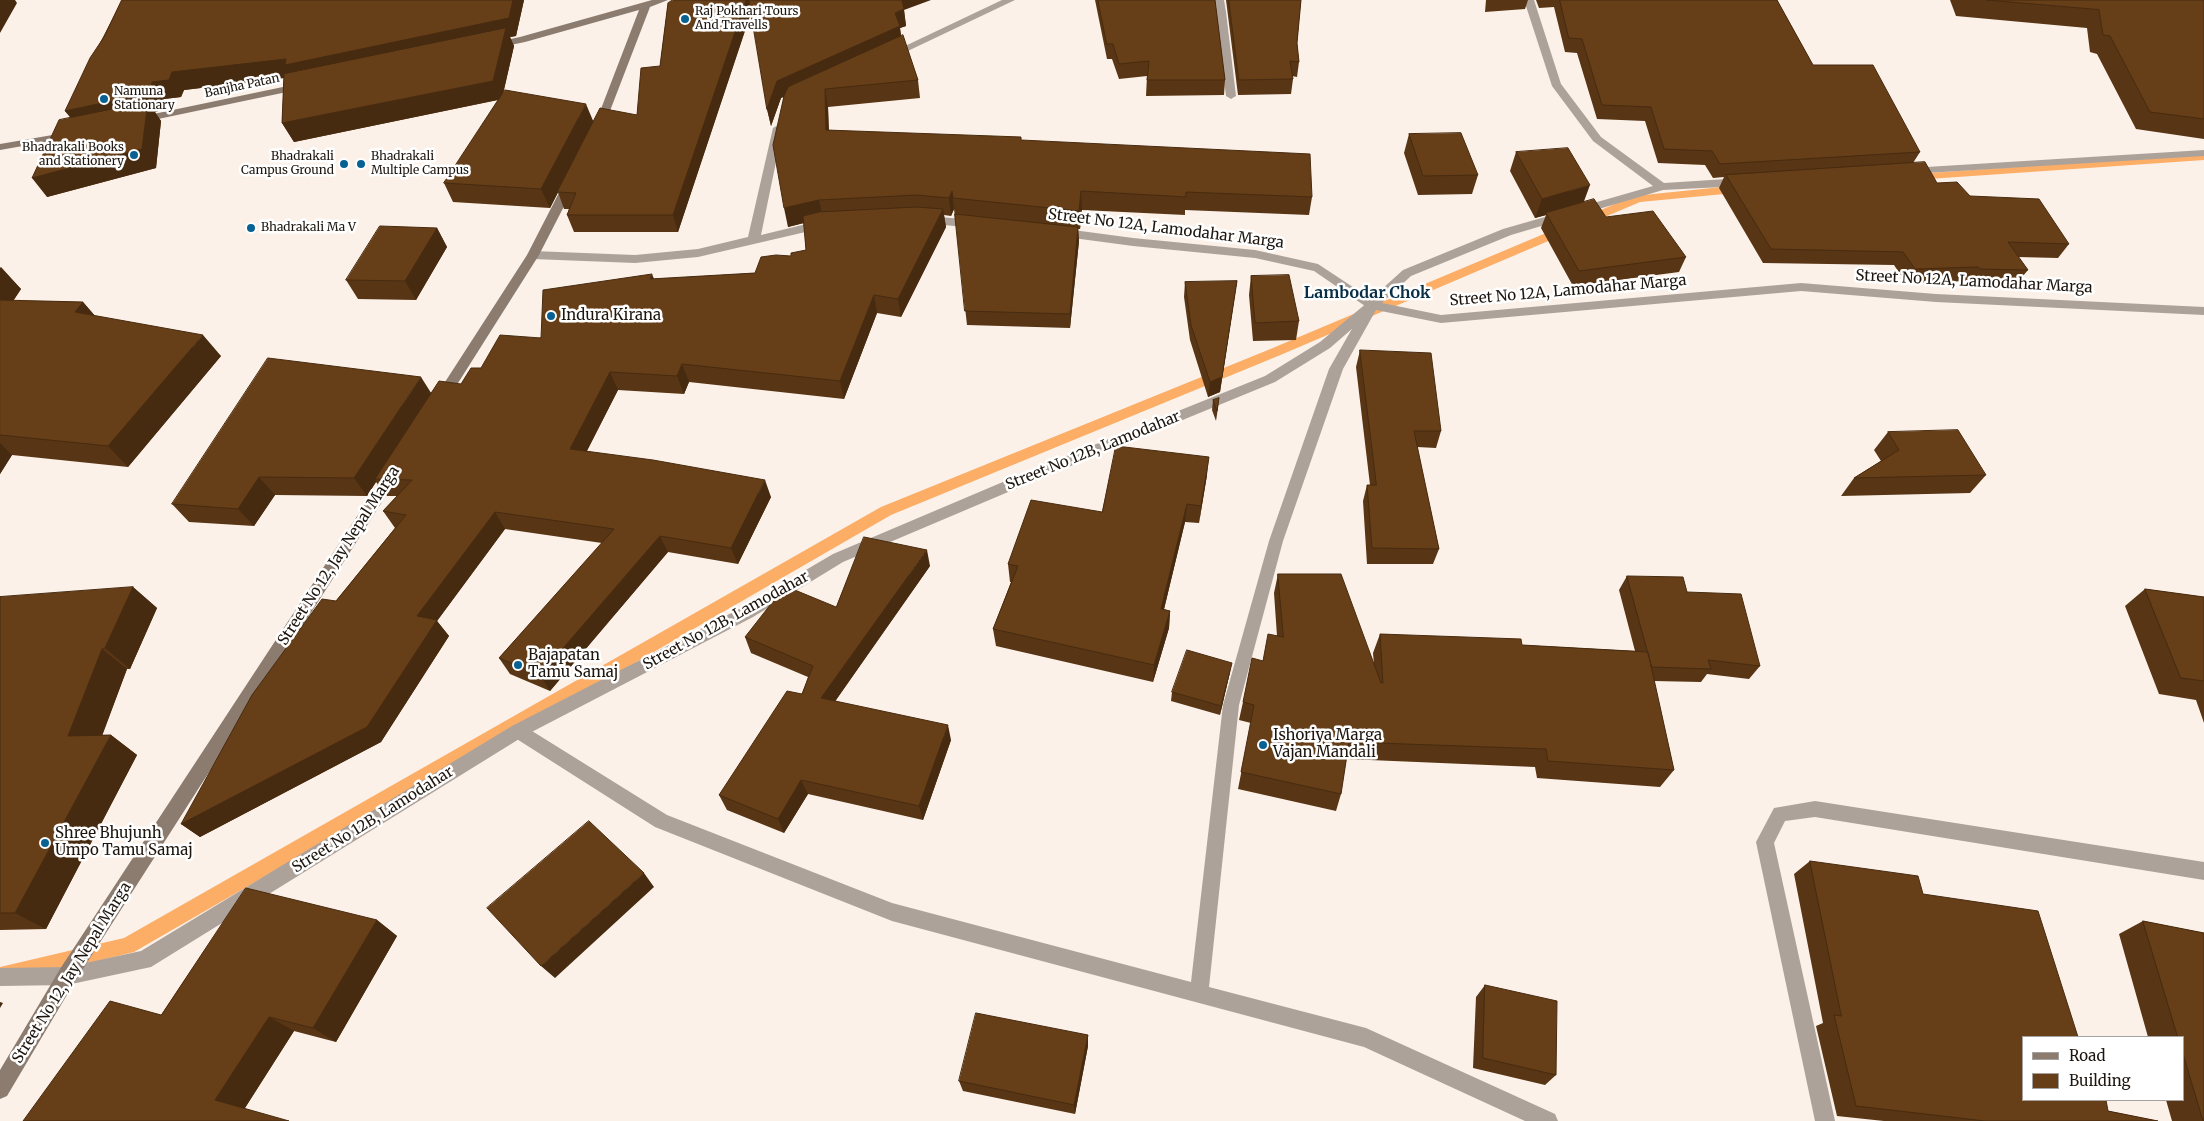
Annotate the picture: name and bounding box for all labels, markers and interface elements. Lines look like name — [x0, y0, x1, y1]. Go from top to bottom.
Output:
place label: Raj Pokhari Tours And Travells — [695, 5, 798, 33]
marker: Raj Pokhari Tours And Travells — [679, 13, 691, 25]
street label: Banjha Patan — [203, 71, 281, 101]
place label: Namuna Stationary — [114, 85, 175, 113]
marker: Namuna Stationary — [98, 93, 110, 105]
place label: Bhadrakali Books and Stationery — [22, 141, 124, 169]
marker: Bhadrakali Books and Stationery — [128, 149, 140, 161]
place label: Bhadrakali Campus Ground — [241, 150, 334, 178]
place label: Bhadrakali Multiple Campus — [371, 150, 469, 178]
marker: Bhadrakali Campus Ground — [338, 158, 350, 170]
marker: Bhadrakali Multiple Campus — [355, 158, 367, 170]
street label: Street No 12A, Lamodahar Marga — [1047, 206, 1285, 252]
place label: Bhadrakali Ma V — [261, 221, 356, 235]
marker: Bhadrakali Ma V — [245, 222, 257, 234]
street label: Street No 12A, Lamodahar Marga — [1855, 267, 2093, 297]
street label: Street No 12A, Lamodahar Marga — [1449, 272, 1687, 310]
district label: Lambodar Chok — [1304, 283, 1430, 303]
place label: Indura Kirana — [561, 307, 661, 325]
marker: Indura Kirana — [545, 310, 557, 322]
street label: Street No 12B, Lamodahar — [1003, 408, 1183, 494]
street label: Street No 12, Jay Nepal Marga — [274, 463, 404, 649]
street label: Street No 12B, Lamodahar — [640, 568, 812, 674]
place label: Bajapatan Tamu Samaj — [528, 647, 618, 682]
marker: Bajapatan Tamu Samaj — [512, 659, 524, 671]
place label: Ishoriya Marga Vajan Mandali — [1273, 727, 1382, 762]
marker: Ishoriya Marga Vajan Mandali — [1257, 739, 1269, 751]
street label: Street No 12B, Lamodahar — [289, 763, 457, 877]
place label: Shree Bhujunh Umpo Tamu Samaj — [55, 825, 193, 860]
marker: Shree Bhujunh Umpo Tamu Samaj — [39, 837, 51, 849]
street label: Street No 12, Jay Nepal Marga — [9, 879, 135, 1067]
legend — [2022, 1036, 2184, 1101]
text: Road — [2069, 1046, 2105, 1065]
text: Building — [2069, 1071, 2131, 1090]

